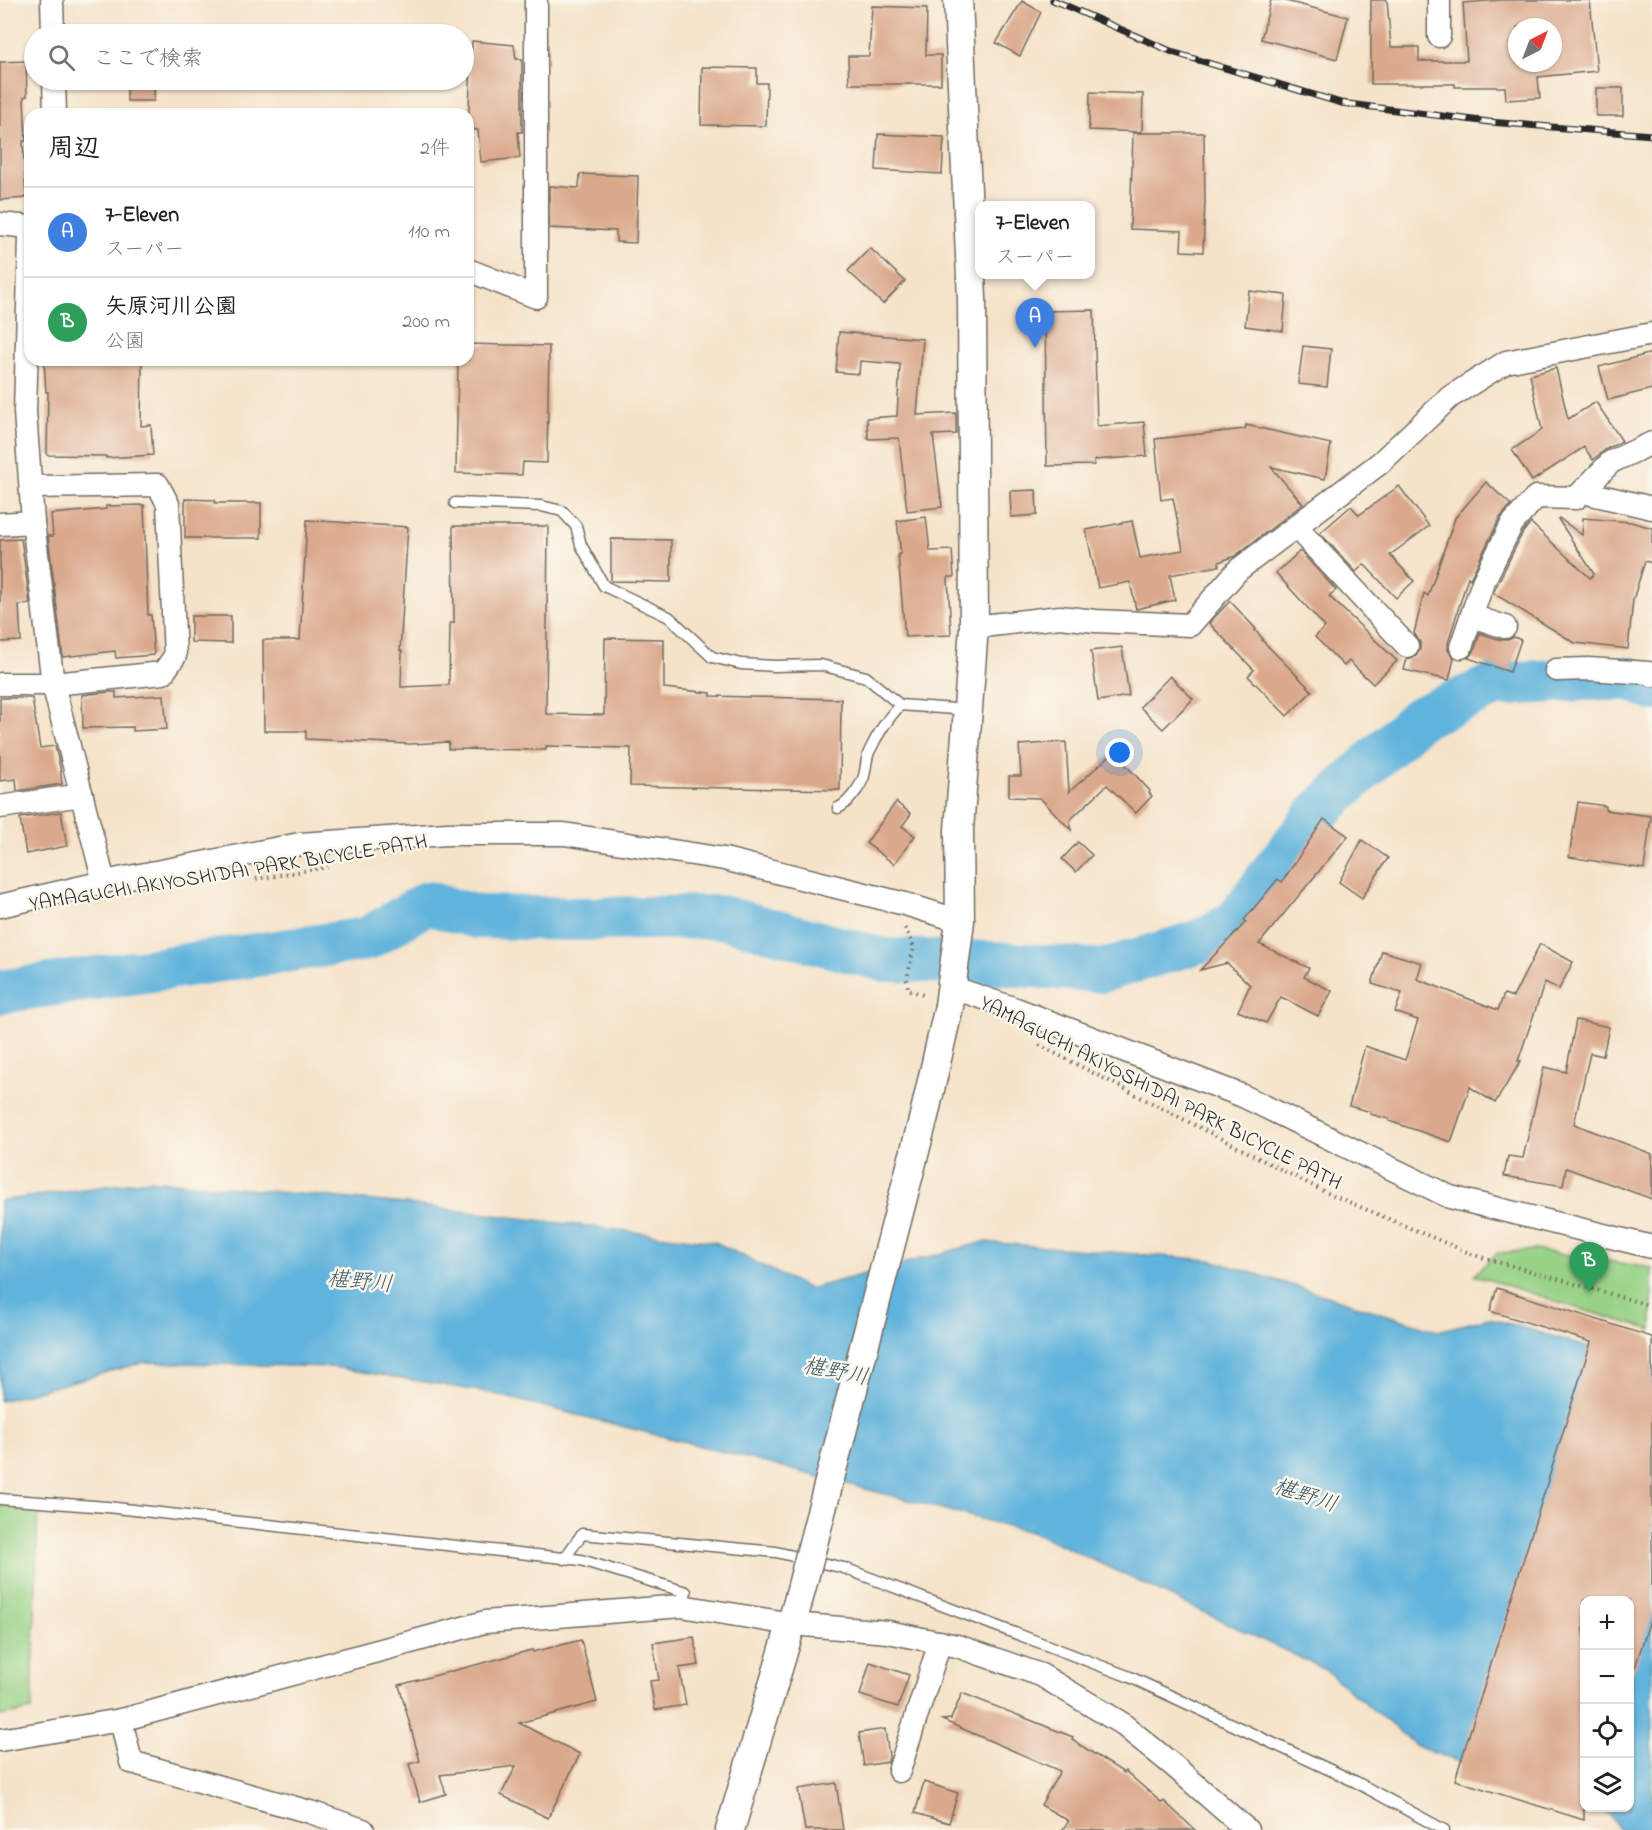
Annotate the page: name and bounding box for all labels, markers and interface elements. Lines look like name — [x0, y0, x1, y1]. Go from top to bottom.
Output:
north arrow — [1508, 18, 1562, 72]
search box — [24, 24, 474, 90]
icon: search — [45, 41, 78, 74]
text: ここで検索 — [93, 44, 203, 76]
text: 周辺 — [48, 131, 100, 169]
text: 2件 — [420, 135, 450, 164]
text: 7-Eleven — [105, 200, 179, 232]
popup — [975, 201, 1095, 279]
text: 7-Eleven — [995, 208, 1069, 240]
text: A — [61, 218, 74, 247]
text: 110 m — [408, 218, 450, 247]
text: スーパー — [105, 236, 184, 265]
text: スーパー — [995, 244, 1075, 273]
text: 矢原河川公園 — [105, 292, 237, 324]
pin: A — [1016, 298, 1054, 348]
text: B — [61, 308, 74, 337]
text: 200 m — [402, 308, 450, 337]
text: 公園 — [105, 328, 145, 357]
your location — [1105, 738, 1134, 767]
street label: YAMAGUCHI AKIYOSHIDAI PARK BICYCLE PATH — [27, 828, 430, 920]
street label: YAMAGUCHI AKIYOSHIDAI PARK BICYCLE PATH — [974, 989, 1346, 1199]
pin: B — [1570, 1242, 1608, 1292]
water label: 椹野川 — [325, 1264, 394, 1302]
water label: 椹野川 — [800, 1351, 871, 1395]
water label: 椹野川 — [1269, 1471, 1341, 1522]
map controls — [1580, 1596, 1634, 1812]
button: + — [1580, 1596, 1634, 1650]
button: − — [1580, 1650, 1634, 1704]
button: locate — [1580, 1704, 1634, 1758]
button: layers — [1580, 1758, 1634, 1812]

